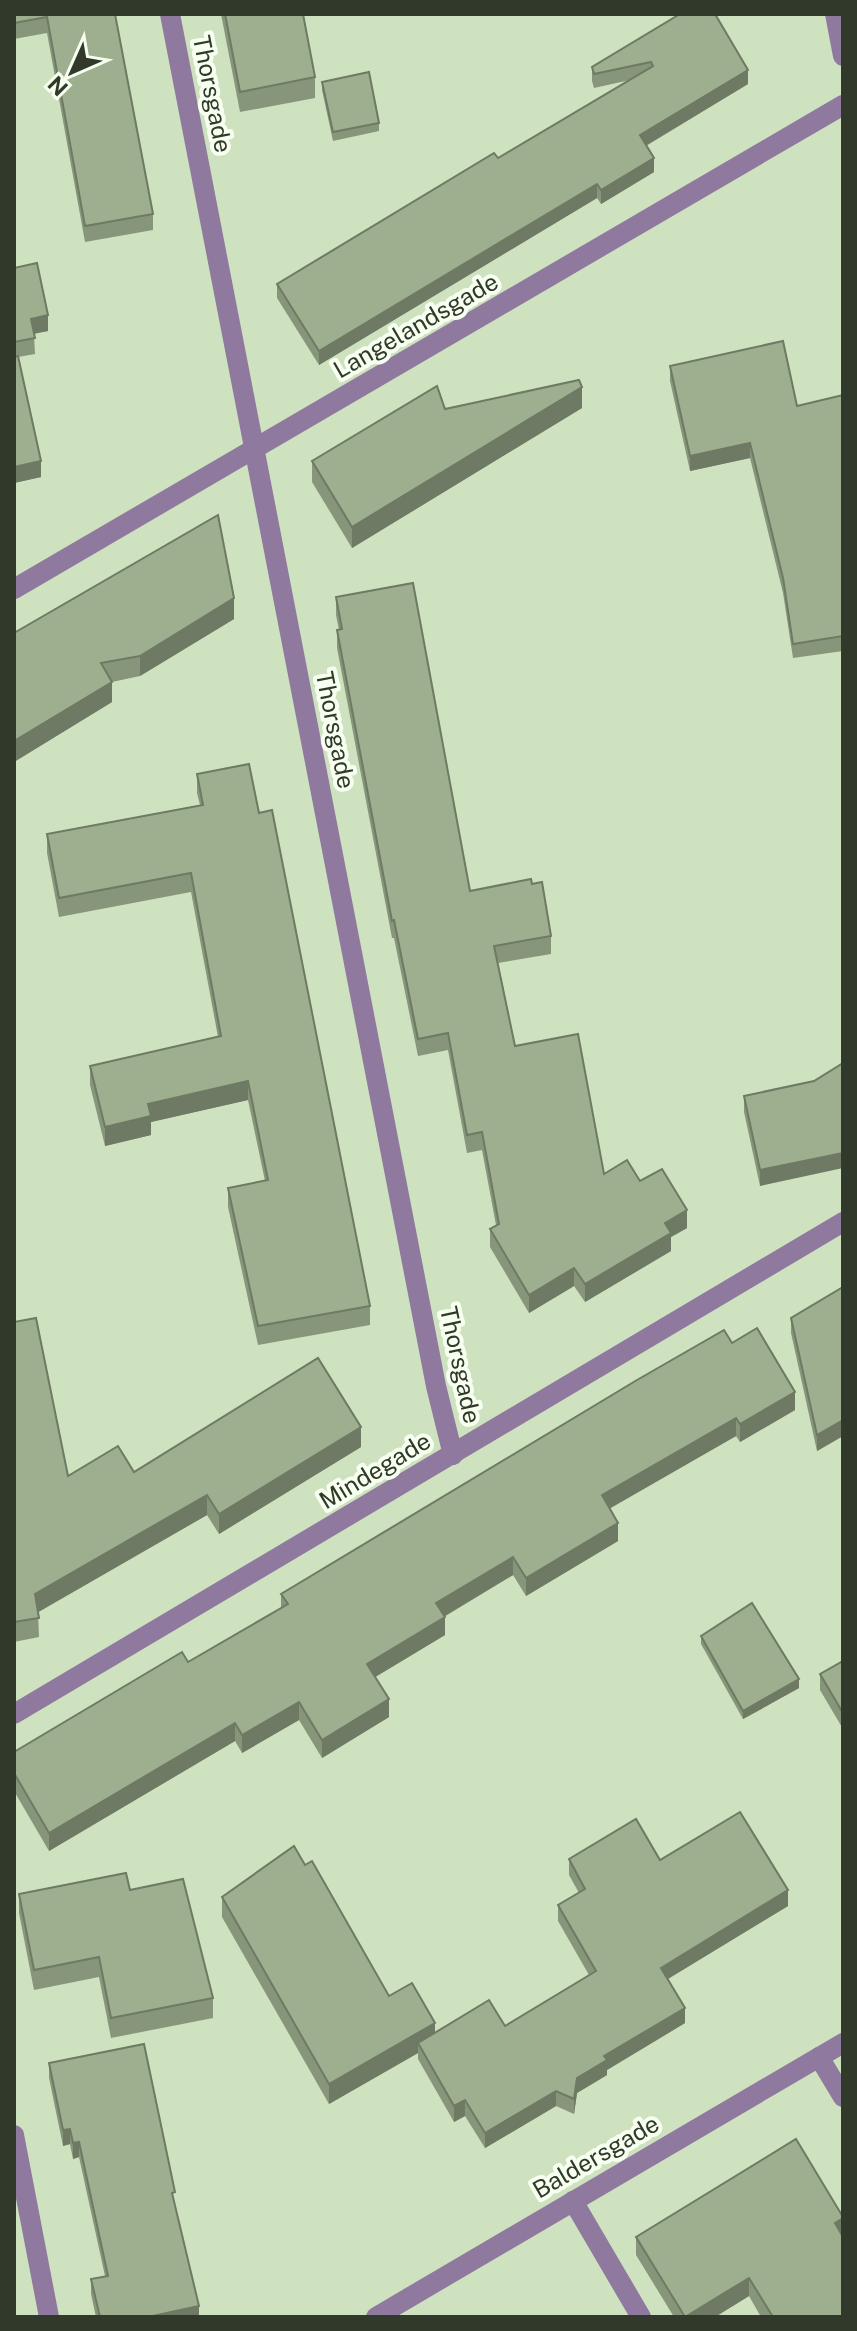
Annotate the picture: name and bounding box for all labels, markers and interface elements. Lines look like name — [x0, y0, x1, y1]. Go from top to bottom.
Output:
north arrow — [32, 32, 112, 112]
street label: Thorsgade — [188, 33, 238, 155]
text: N — [43, 71, 73, 101]
street label: Langelandsgade — [328, 267, 503, 384]
street label: Thorsgade — [311, 669, 361, 791]
street label: Thorsgade — [435, 1304, 487, 1426]
street label: Mindegade — [314, 1426, 435, 1514]
street label: Baldersgade — [527, 2109, 664, 2204]

